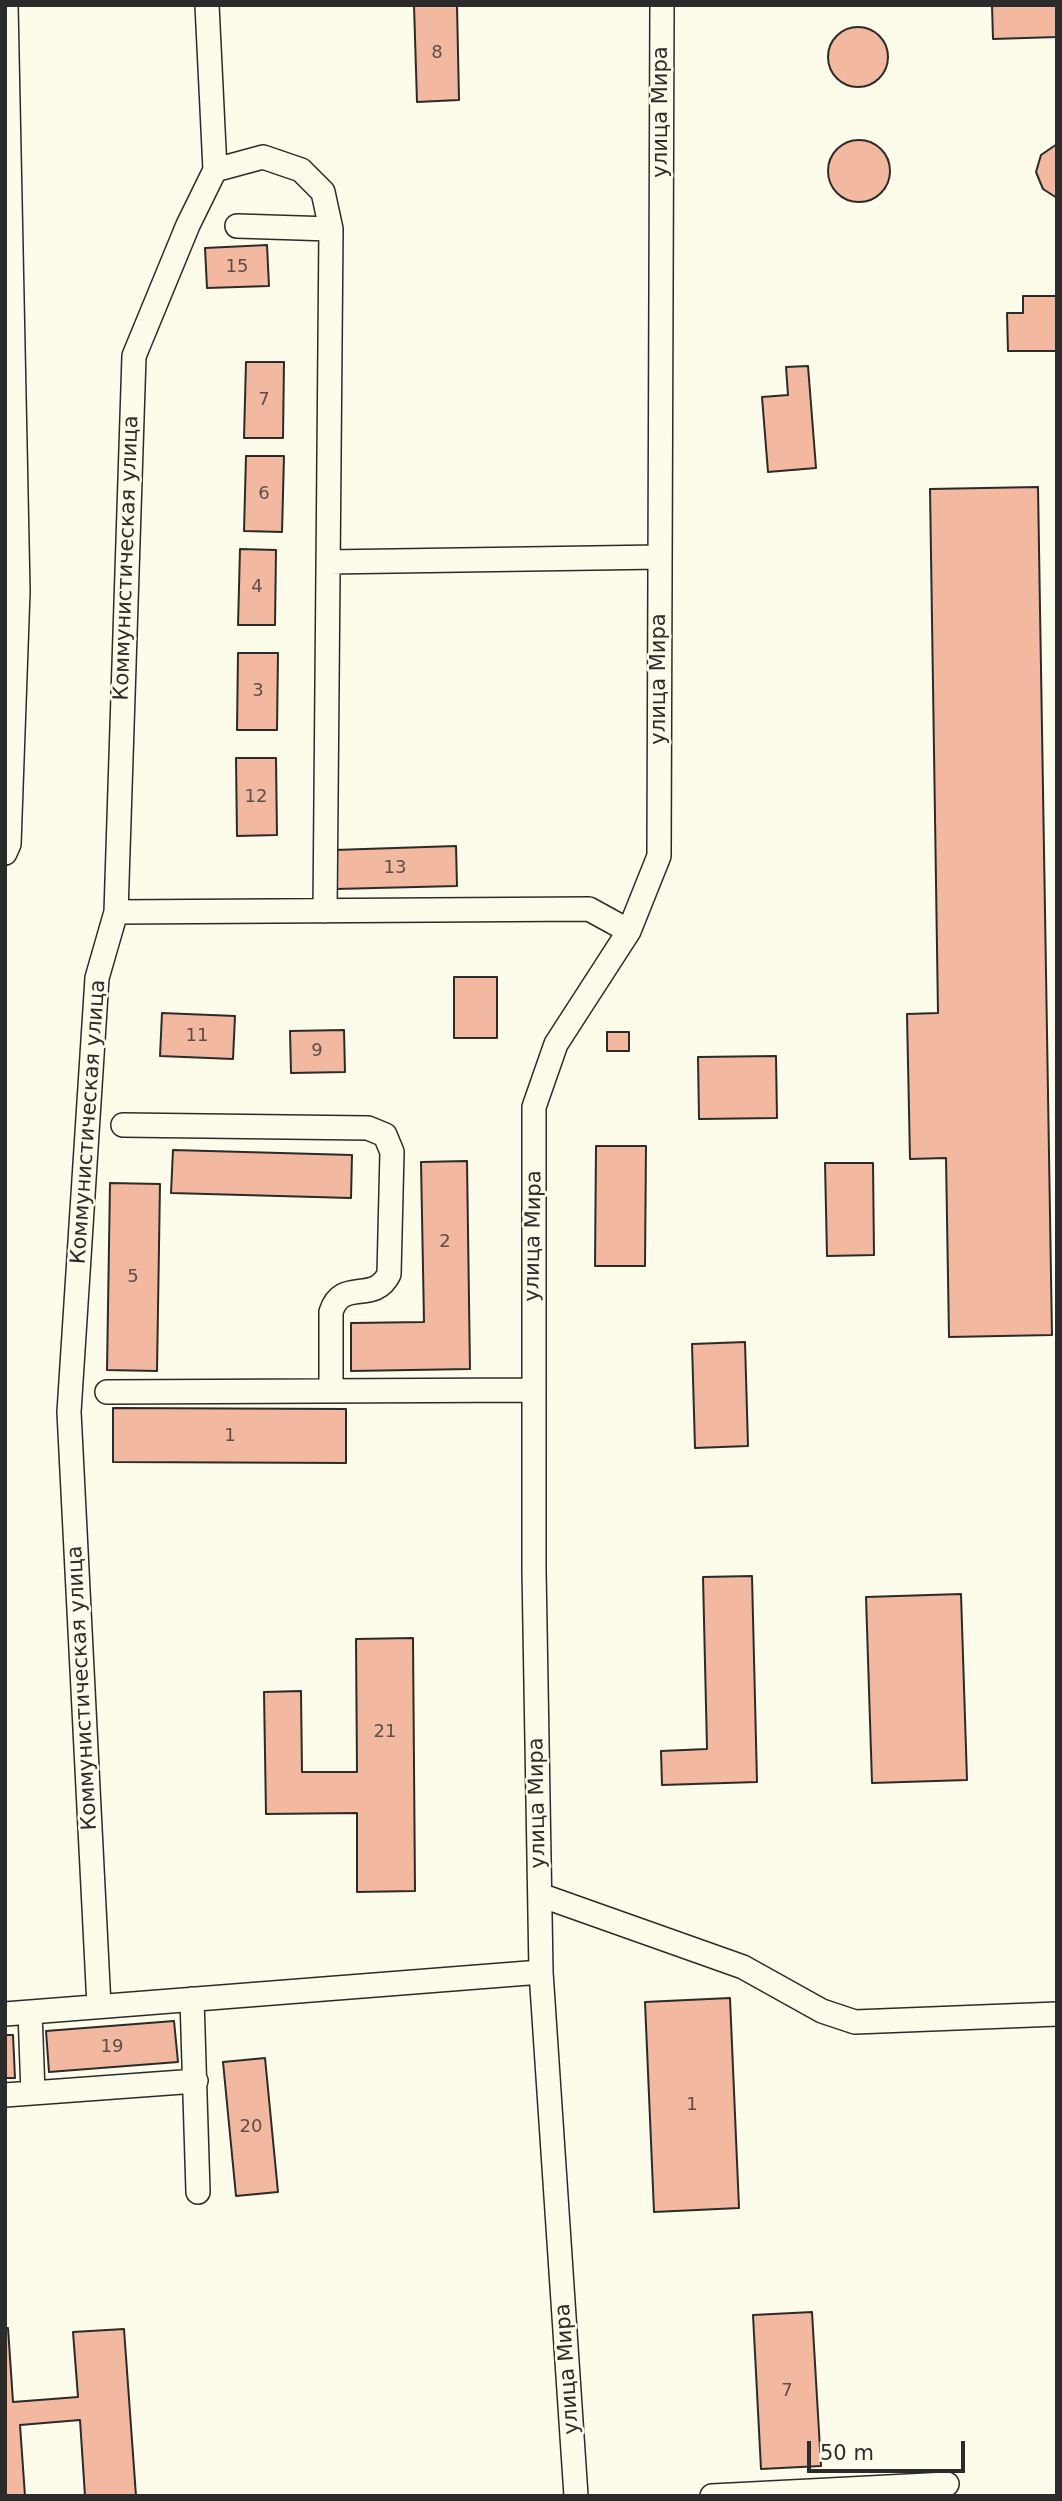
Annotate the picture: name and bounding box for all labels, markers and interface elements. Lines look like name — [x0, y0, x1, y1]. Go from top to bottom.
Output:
house number: 8 — [431, 42, 443, 64]
street label: улица Мира — [649, 46, 675, 178]
house number: 15 — [226, 256, 248, 278]
house number: 7 — [258, 389, 270, 411]
street label: Коммунистическая улица — [109, 415, 145, 701]
house number: 6 — [258, 483, 270, 505]
house number: 4 — [251, 576, 263, 598]
street label: улица Мира — [647, 613, 673, 745]
house number: 3 — [252, 680, 264, 702]
house number: 12 — [245, 786, 267, 808]
house number: 13 — [384, 857, 406, 879]
street label: Коммунистическая улица — [66, 979, 112, 1265]
house number: 11 — [186, 1025, 208, 1047]
house number: 9 — [311, 1040, 323, 1062]
street label: улица Мира — [520, 1170, 548, 1302]
house number: 2 — [439, 1231, 451, 1253]
house number: 5 — [127, 1266, 139, 1288]
house number: 1 — [224, 1425, 236, 1447]
street label: Коммунистическая улица — [63, 1545, 103, 1831]
house number: 21 — [374, 1721, 396, 1743]
street label: улица Мира — [524, 1737, 552, 1869]
house number: 19 — [101, 2036, 123, 2058]
house number: 1 — [686, 2094, 698, 2116]
house number: 20 — [240, 2116, 262, 2138]
street label: улица Мира — [551, 2303, 585, 2435]
house number: 7 — [781, 2380, 793, 2402]
scale bar — [810, 2428, 968, 2472]
text: 50 m — [820, 2441, 874, 2465]

